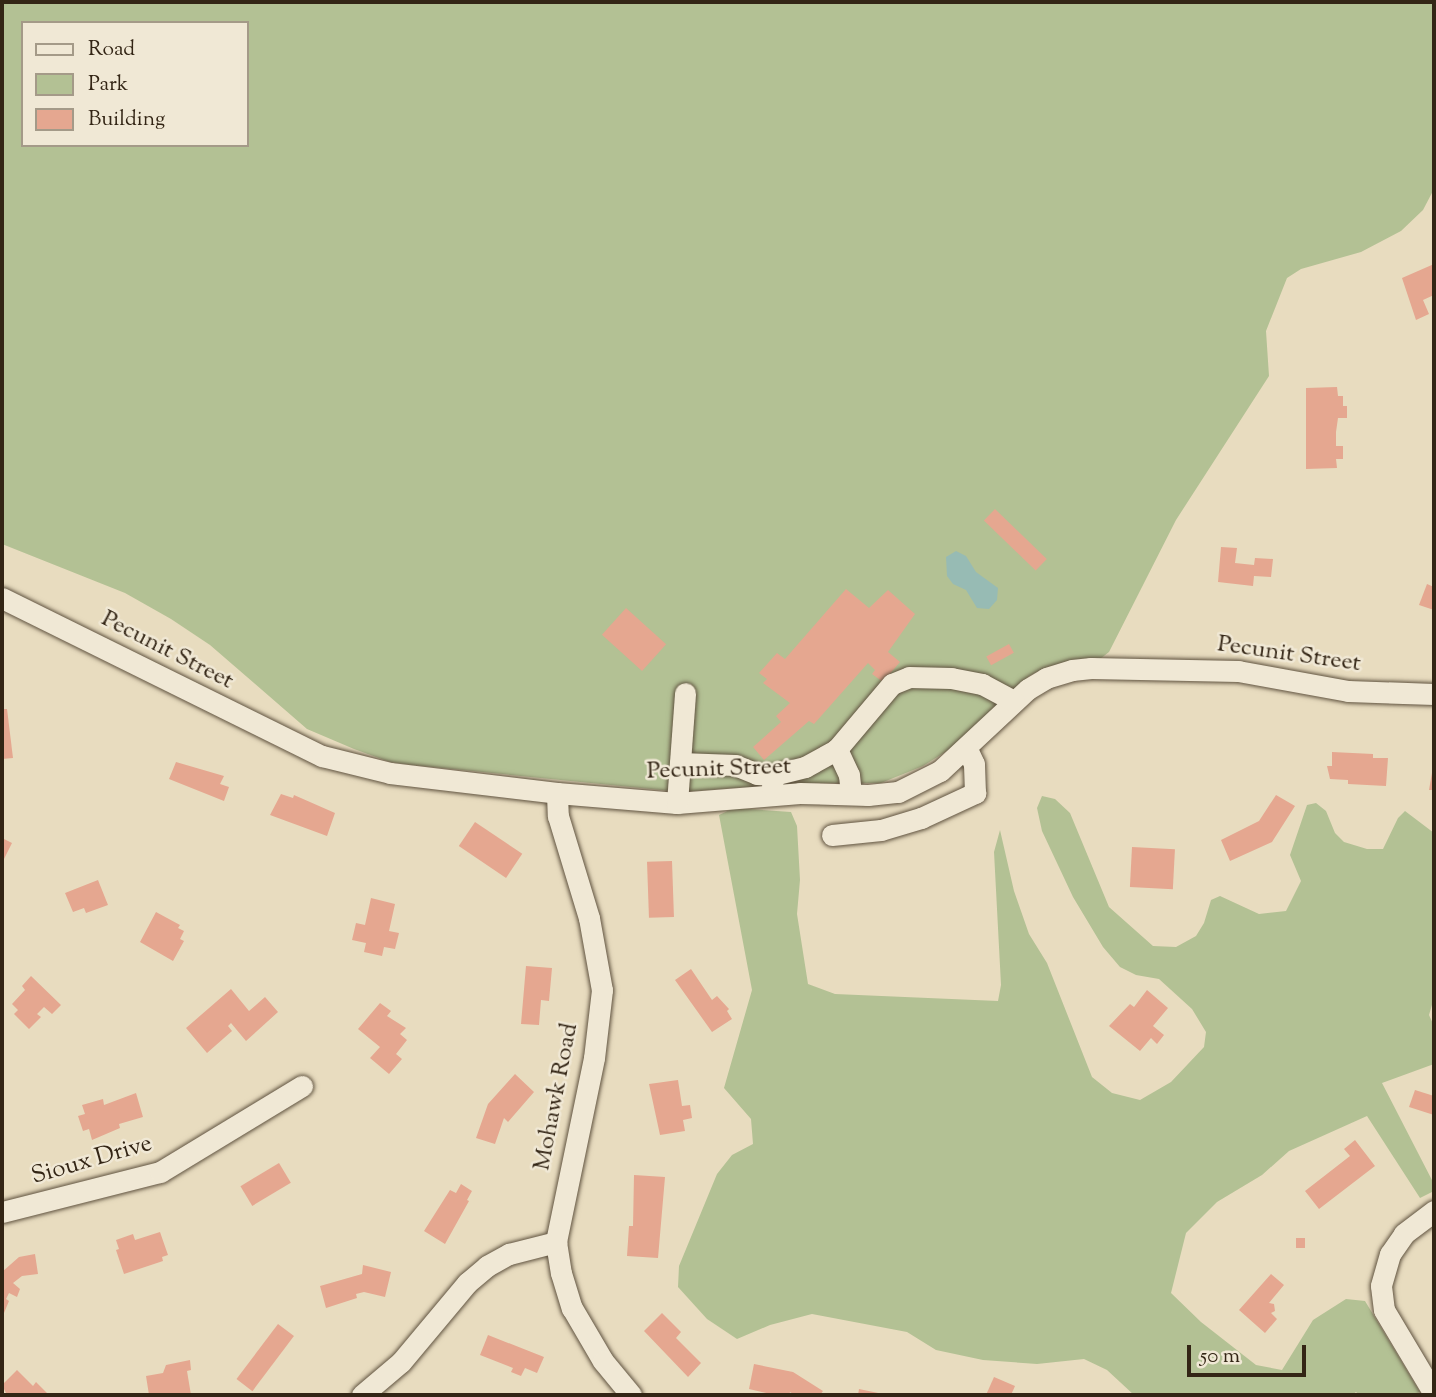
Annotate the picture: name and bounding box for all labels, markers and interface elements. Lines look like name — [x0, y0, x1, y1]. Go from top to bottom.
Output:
legend — [21, 21, 248, 147]
text: Road — [88, 35, 135, 65]
text: Park — [88, 70, 128, 100]
text: Building — [88, 105, 165, 135]
street label: Pecunit Street — [96, 605, 238, 697]
street label: Pecunit Street — [1215, 631, 1363, 679]
street label: Pecunit Street — [646, 753, 792, 787]
street label: Mohawk Road — [529, 1021, 585, 1173]
street label: Sioux Drive — [28, 1130, 156, 1192]
scale bar — [1191, 1330, 1310, 1374]
text: 50 m — [1200, 1342, 1240, 1372]

